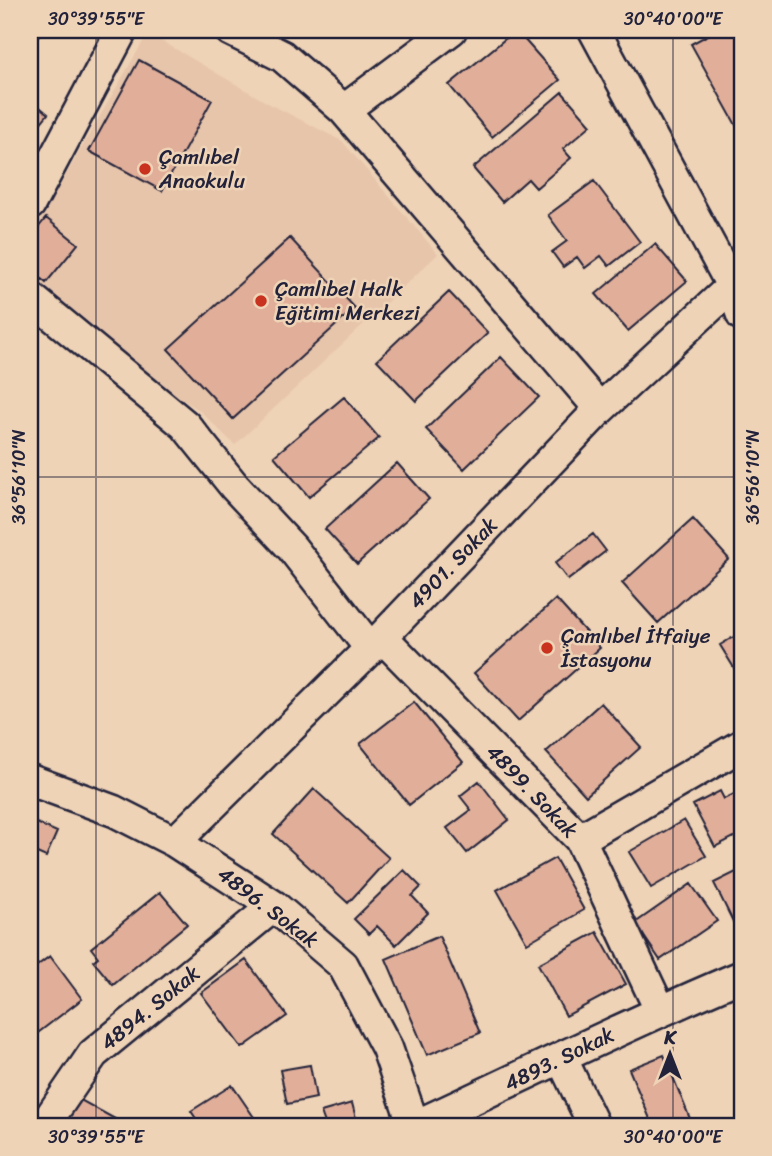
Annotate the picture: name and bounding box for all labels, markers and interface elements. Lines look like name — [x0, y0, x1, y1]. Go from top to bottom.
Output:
text: 30°39'55"E — [48, 3, 145, 35]
text: 30°40'00"E — [624, 3, 723, 35]
place label: Çamlıbel Anaokulu — [158, 138, 246, 200]
marker: Çamlıbel Anaokulu — [137, 161, 153, 177]
place label: Çamlıbel Halk Eğitimi Merkezi — [275, 270, 421, 332]
marker: Çamlıbel Halk Eğitimi Merkezi — [253, 293, 269, 309]
text: 36°56'10"N — [3, 429, 35, 524]
text: 36°56'10"N — [737, 429, 769, 524]
street label: 4901. Sokak — [399, 508, 507, 618]
place label: Çamlıbel İtfaiye İstasyonu — [560, 617, 711, 679]
marker: Çamlıbel İtfaiye İstasyonu — [539, 640, 555, 656]
street label: 4899. Sokak — [477, 735, 587, 847]
street label: 4896. Sokak — [209, 856, 327, 958]
street label: 4894. Sokak — [91, 955, 209, 1061]
street label: 4893. Sokak — [497, 1016, 621, 1102]
north arrow — [636, 1020, 706, 1090]
text: K — [663, 1021, 677, 1054]
text: 30°39'55"E — [48, 1121, 145, 1153]
text: 30°40'00"E — [624, 1121, 723, 1153]

